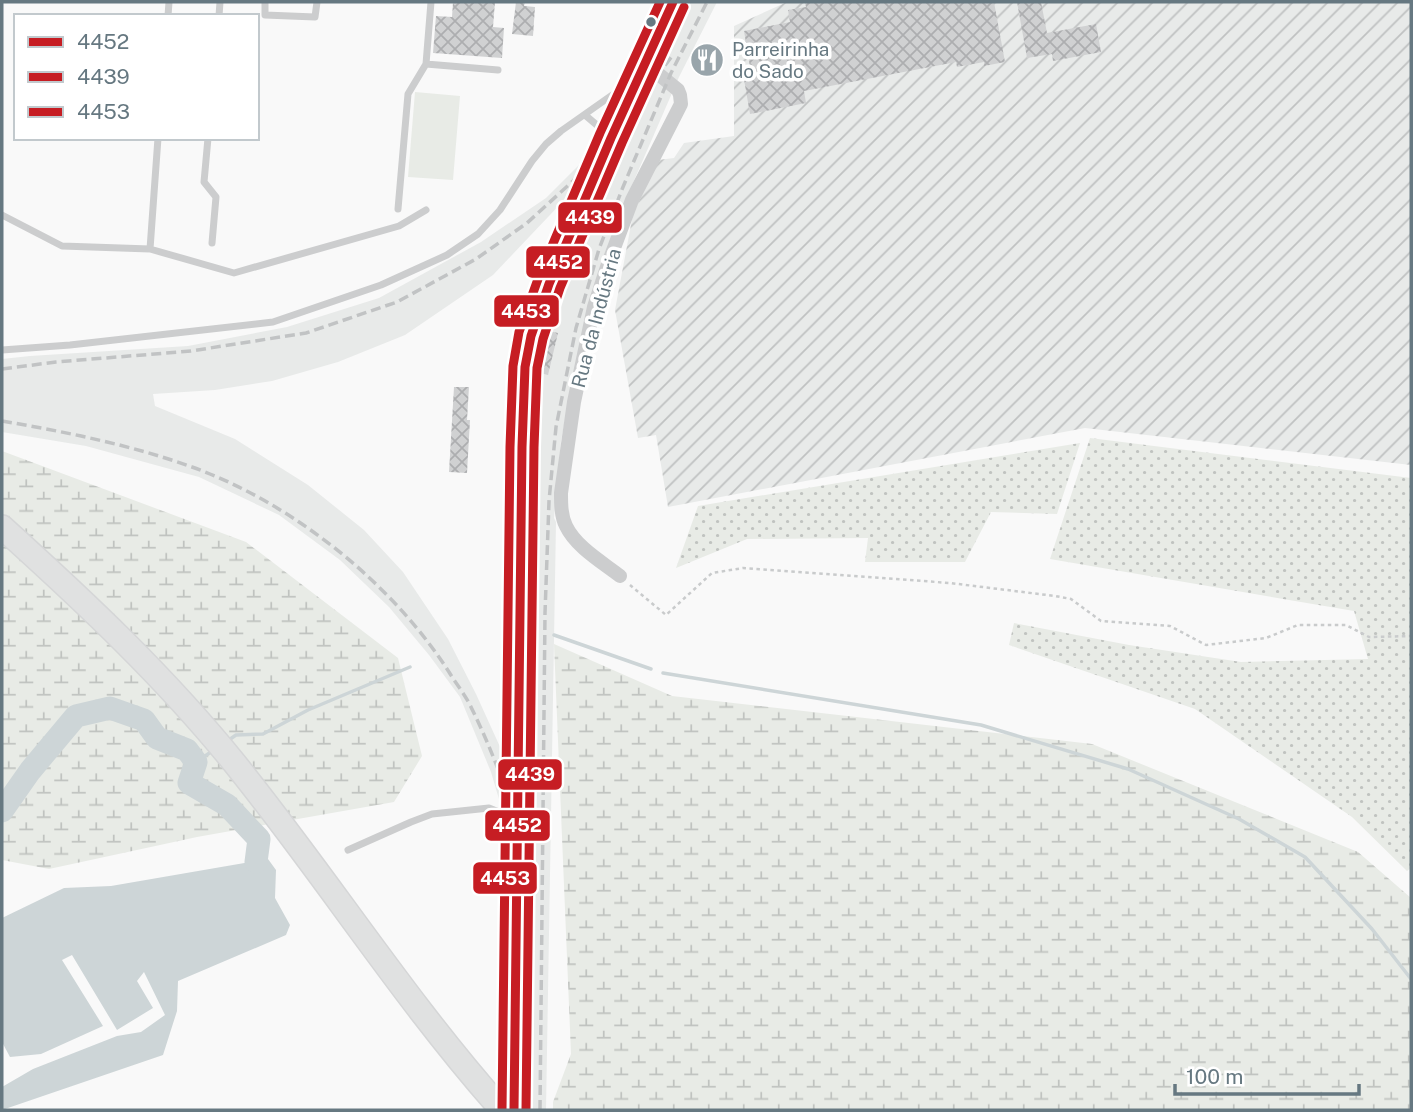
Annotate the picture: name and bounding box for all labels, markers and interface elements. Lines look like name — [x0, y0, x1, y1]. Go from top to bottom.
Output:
legend — [14, 14, 259, 140]
unlabelled marker — [644, 15, 658, 29]
text: 4452 — [77, 29, 129, 54]
place label: Parreirinha do Sado — [732, 38, 829, 82]
restaurant icon: Parreirinha do Sado — [688, 41, 726, 79]
text: 4439 — [77, 64, 130, 89]
text: 4453 — [77, 99, 130, 124]
line badge: 4439 — [557, 201, 623, 234]
text: 4439 — [565, 206, 615, 228]
line badge: 4452 — [525, 245, 591, 279]
street label: Rua da Indústria — [567, 246, 625, 390]
text: 4452 — [533, 251, 583, 273]
line badge: 4453 — [493, 294, 560, 328]
text: 4453 — [501, 300, 551, 322]
line badge: 4439 — [497, 758, 563, 791]
text: 4439 — [505, 763, 555, 785]
line badge: 4452 — [484, 809, 551, 842]
text: 4452 — [492, 814, 542, 836]
line badge: 4453 — [472, 861, 538, 895]
text: 4453 — [480, 867, 530, 889]
scale bar — [1175, 1052, 1359, 1096]
text: 100 m — [1186, 1064, 1243, 1089]

